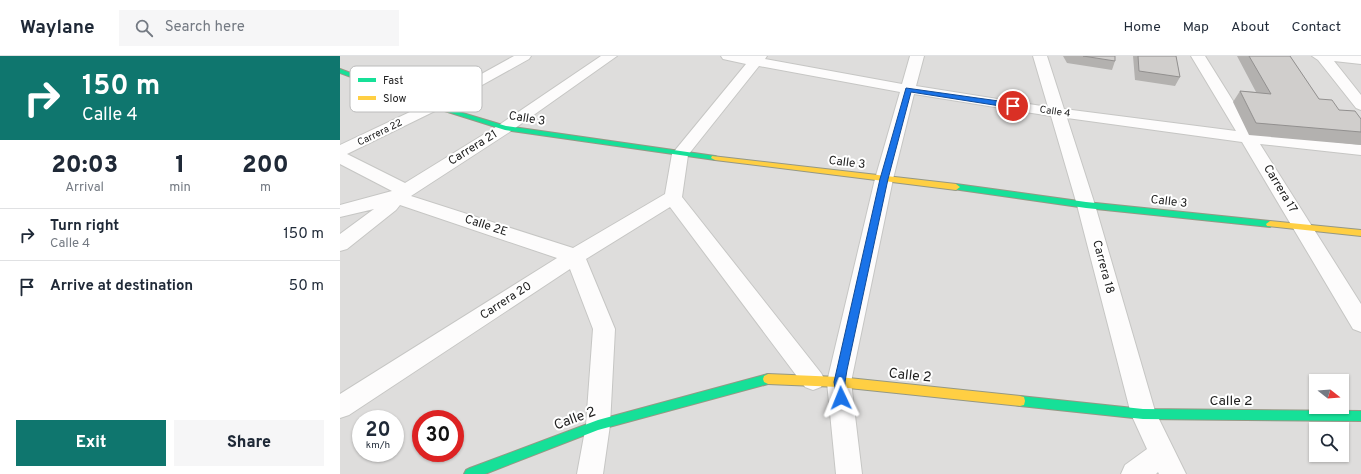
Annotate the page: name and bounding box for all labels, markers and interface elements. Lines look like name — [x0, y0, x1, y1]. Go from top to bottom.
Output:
search box — [119, 10, 399, 46]
text: Waylane — [20, 16, 95, 40]
icon: search — [133, 17, 155, 39]
text: Search here — [165, 18, 245, 37]
text: Home — [1124, 19, 1161, 36]
text: Map — [1183, 19, 1209, 36]
text: About — [1231, 19, 1270, 36]
text: Contact — [1292, 19, 1341, 36]
legend — [350, 66, 482, 112]
text: 150 m — [82, 69, 160, 105]
icon: right — [16, 72, 68, 124]
text: Fast — [383, 74, 403, 88]
pin — [996, 89, 1030, 123]
text: Slow — [383, 92, 406, 106]
icon: arrive — [1002, 95, 1024, 117]
street label: Calle 4 — [1039, 103, 1071, 121]
text: Calle 4 — [82, 104, 138, 127]
street label: Calle 3 — [508, 108, 546, 130]
street label: Carrera 22 — [355, 117, 405, 149]
street label: Carrera 21 — [445, 127, 501, 169]
text: 20:03 — [51, 151, 118, 181]
text: 1 — [175, 151, 185, 181]
text: 200 — [242, 151, 289, 181]
street label: Calle 3 — [828, 153, 866, 173]
street label: Carrera 17 — [1259, 162, 1301, 216]
text: Arrival — [65, 180, 104, 196]
text: min — [169, 180, 191, 196]
text: m — [260, 180, 271, 196]
street label: Calle 3 — [1150, 192, 1188, 212]
street label: Calle 2E — [463, 212, 509, 240]
text: Turn right — [50, 217, 119, 236]
icon: right — [16, 224, 38, 246]
text: 150 m — [283, 225, 324, 244]
text: Calle 4 — [50, 236, 90, 252]
street label: Carrera 18 — [1088, 238, 1118, 296]
icon: arrive — [16, 276, 38, 298]
text: Arrive at destination — [50, 277, 193, 296]
text: 50 m — [289, 277, 324, 296]
street label: Carrera 20 — [477, 278, 535, 324]
street label: Calle 2 — [888, 365, 932, 387]
north arrow — [1309, 374, 1349, 414]
map controls — [1309, 374, 1349, 462]
position arrow — [820, 377, 862, 419]
street label: Calle 2 — [1209, 393, 1253, 410]
street label: Calle 2 — [552, 404, 598, 434]
speed limit sign: 30 — [412, 410, 464, 462]
text: 20 — [365, 418, 391, 444]
button: Exit — [16, 420, 166, 466]
button: Share — [174, 420, 324, 466]
button: search — [1309, 422, 1349, 462]
text: km/h — [366, 439, 390, 452]

